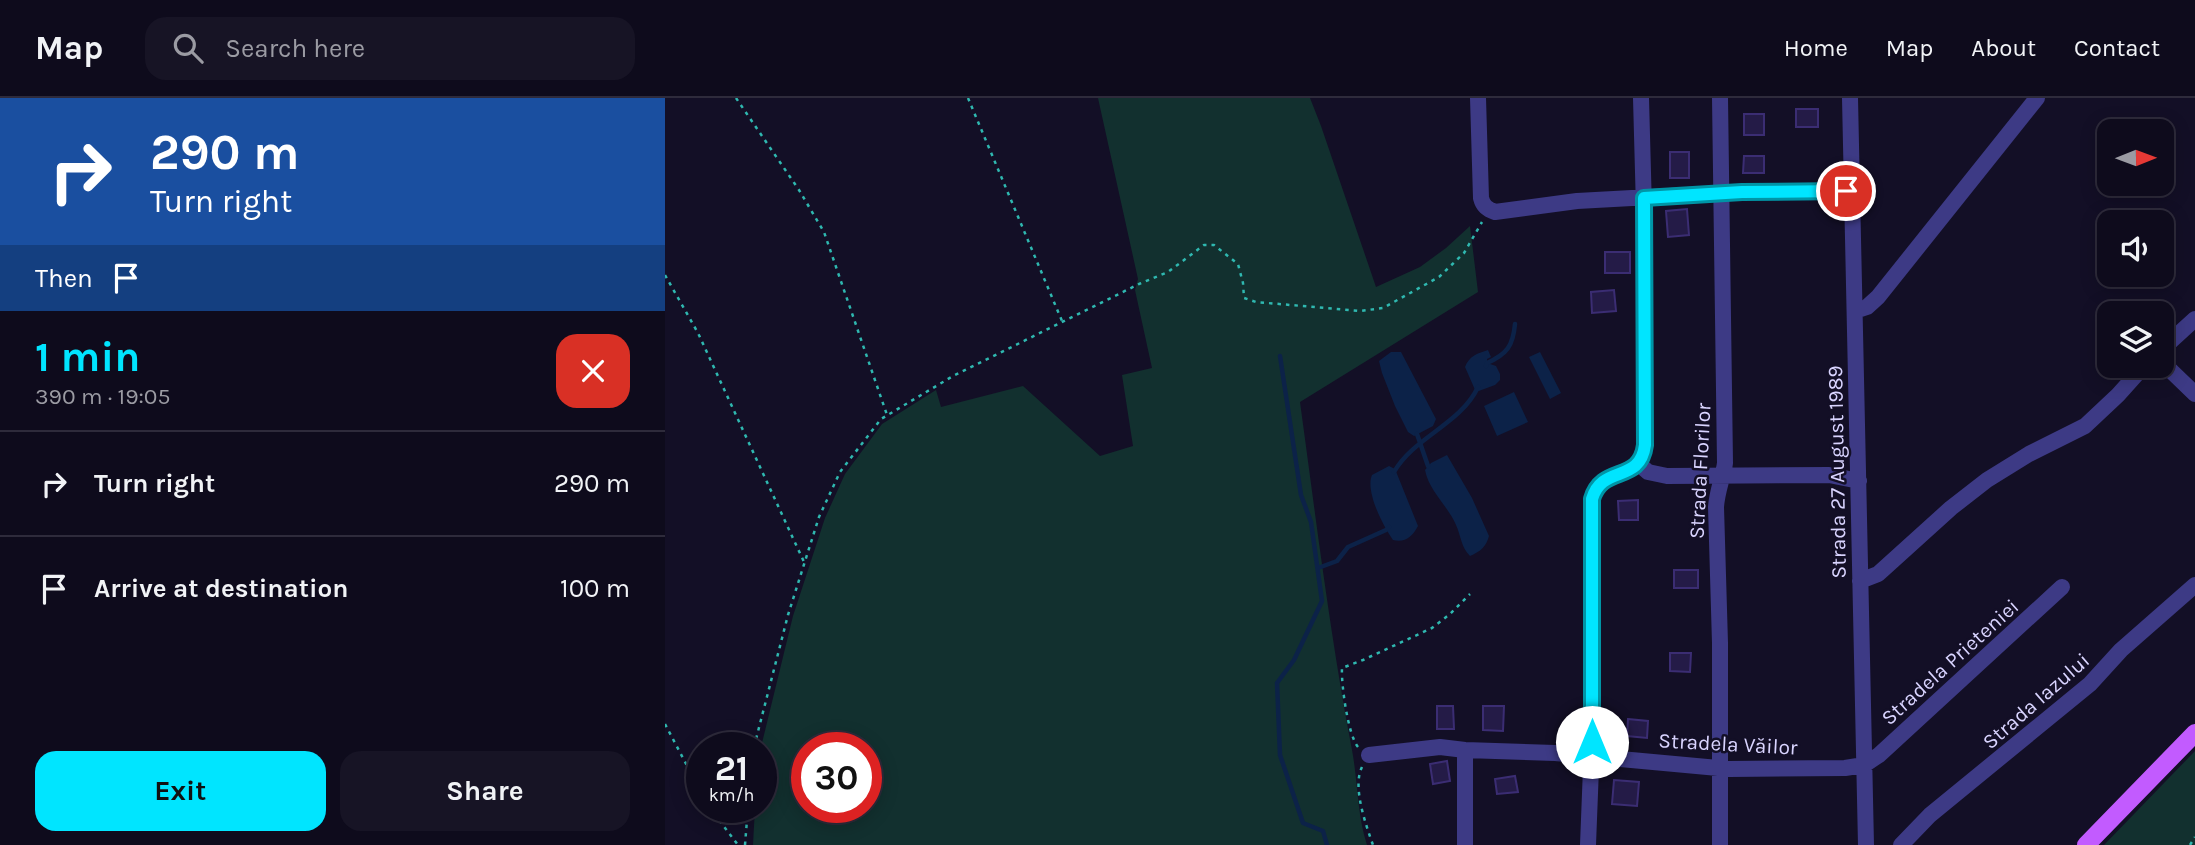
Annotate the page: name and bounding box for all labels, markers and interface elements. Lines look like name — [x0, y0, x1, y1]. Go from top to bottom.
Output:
search box — [145, 17, 635, 80]
text: Map — [35, 29, 103, 67]
icon: search — [169, 29, 207, 67]
text: Search here — [225, 33, 365, 64]
text: Home — [1784, 34, 1848, 62]
text: Map — [1886, 34, 1933, 62]
text: About — [1971, 34, 2036, 62]
text: Contact — [2074, 34, 2160, 62]
north arrow — [2097, 119, 2173, 196]
map controls — [2097, 119, 2174, 378]
text: 290 m — [150, 124, 299, 181]
icon: right — [35, 126, 126, 217]
pin — [1816, 161, 1876, 221]
icon: arrive — [1827, 172, 1865, 210]
text: Turn right — [150, 183, 292, 220]
button: sound — [2097, 210, 2174, 287]
icon: arrive — [107, 259, 145, 297]
text: Then — [35, 263, 93, 294]
button: layers — [2097, 301, 2174, 378]
text: 1 min — [35, 332, 140, 382]
button: close — [556, 334, 630, 408]
street label: Strada 27 August 1989 — [1823, 365, 1851, 579]
text: 390 m · 19:05 — [35, 383, 170, 410]
street label: Strada Florilor — [1684, 402, 1716, 539]
icon: right — [35, 465, 73, 503]
text: Turn right — [94, 468, 215, 499]
text: 290 m — [554, 468, 630, 499]
icon: arrive — [35, 570, 73, 608]
text: Arrive at destination — [94, 573, 348, 604]
text: 100 m — [560, 573, 630, 604]
street label: Stradela Prieteniei — [1876, 594, 2024, 730]
street label: Strada Iazului — [1978, 648, 2094, 754]
position arrow — [1555, 705, 1629, 779]
street label: Stradela Văilor — [1658, 728, 1799, 760]
speed limit sign: 30 — [791, 732, 882, 823]
text: 21 — [715, 748, 748, 789]
button: Exit — [35, 751, 326, 831]
button: Share — [340, 751, 630, 831]
text: km/h — [709, 784, 754, 806]

